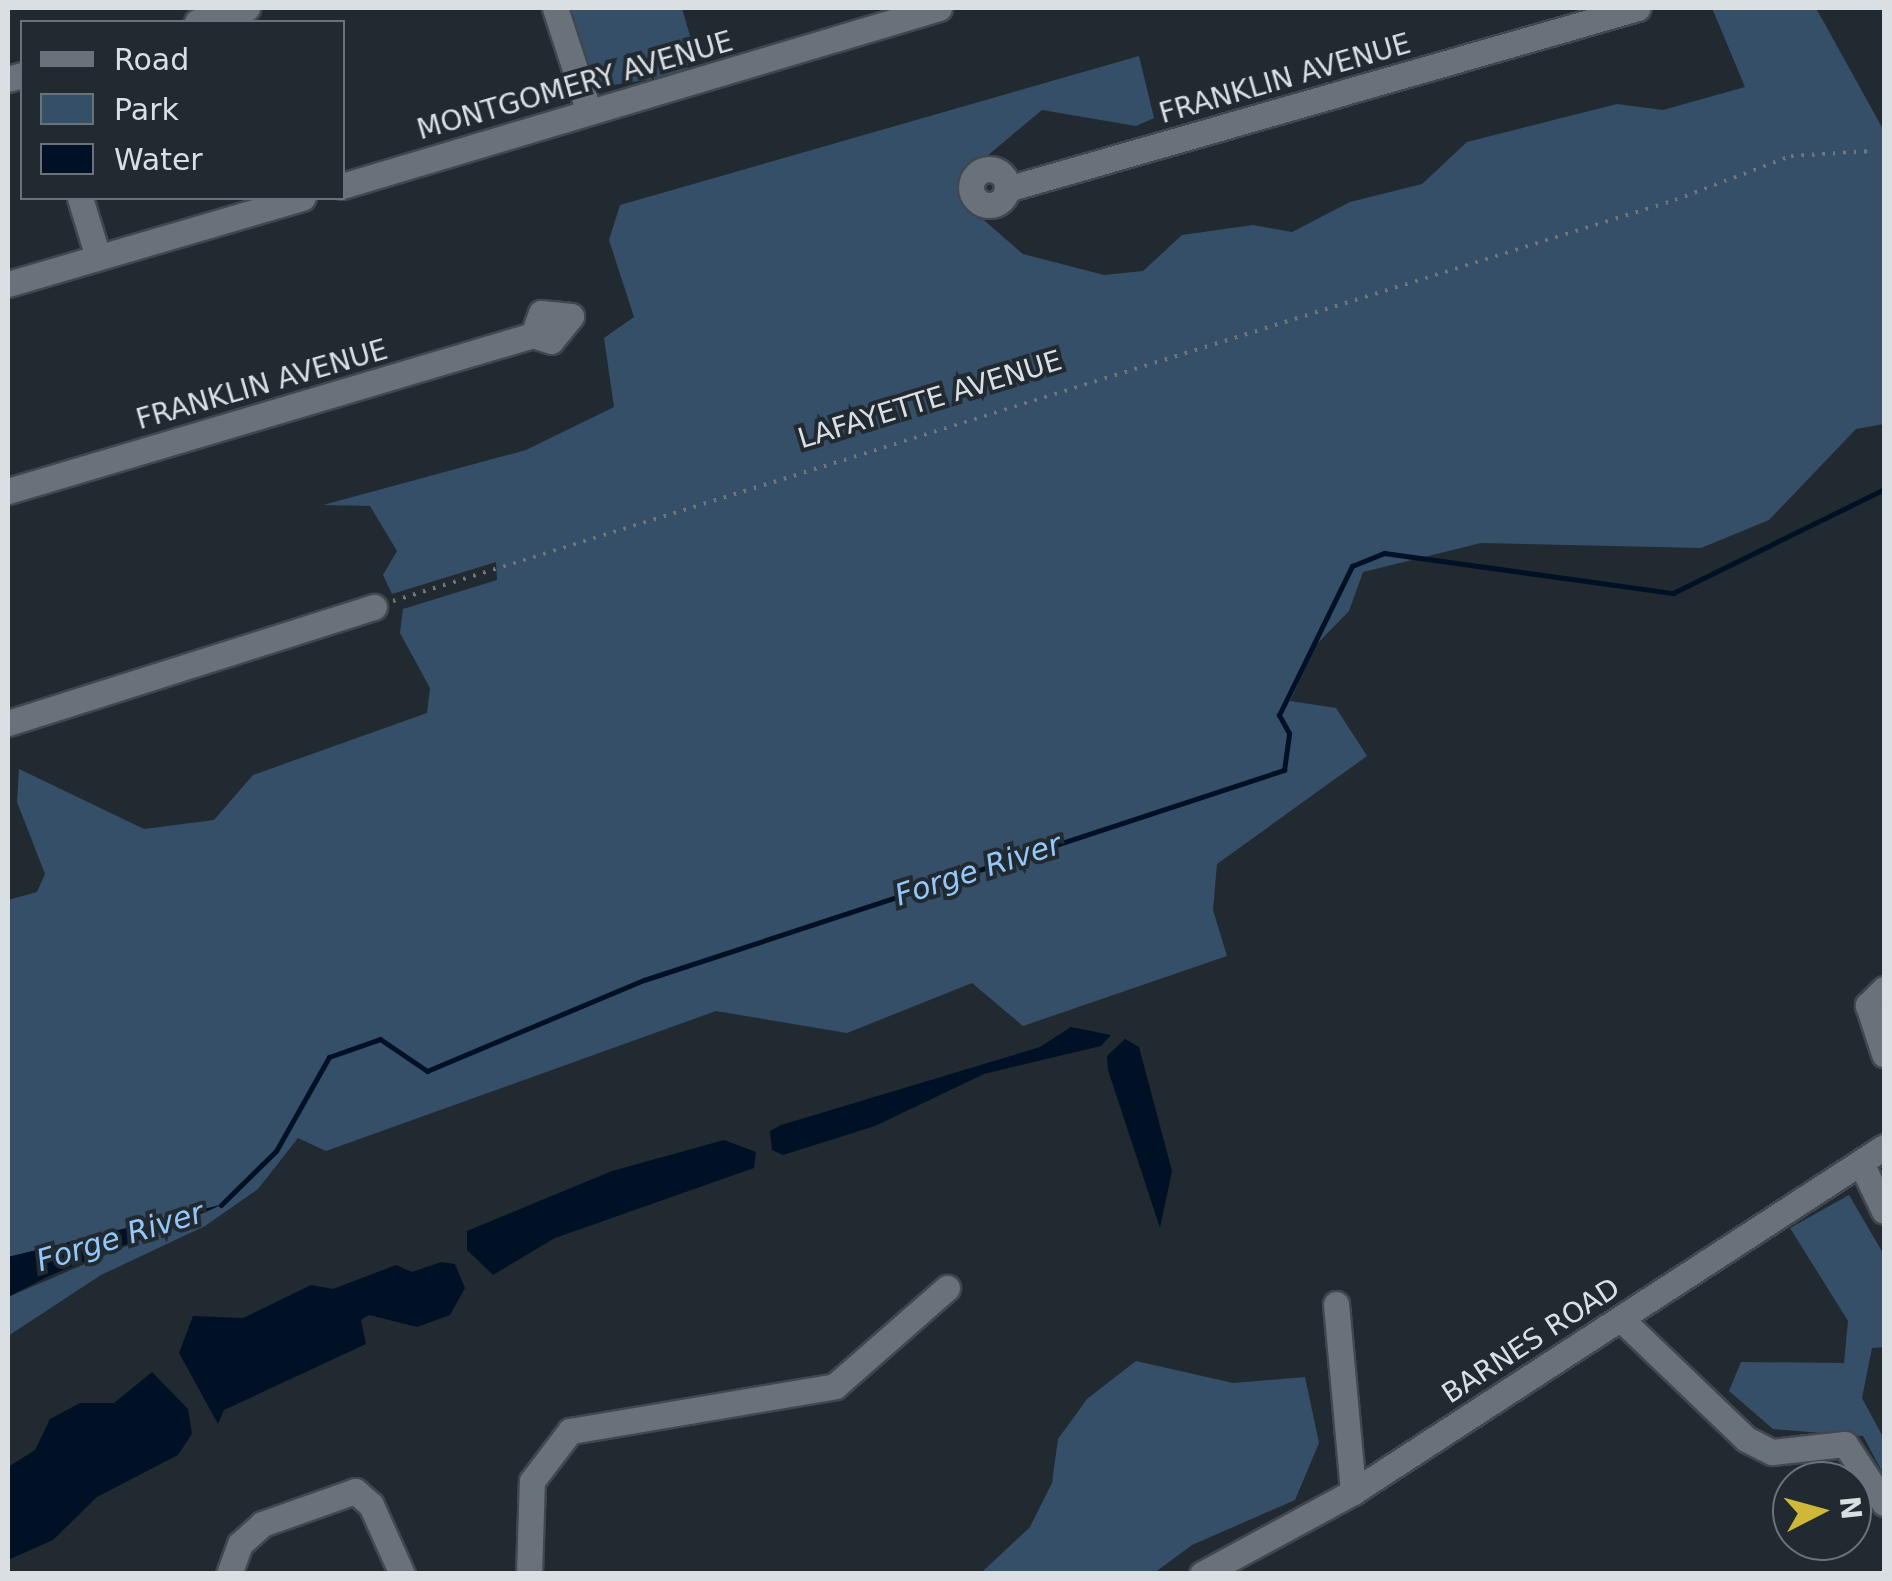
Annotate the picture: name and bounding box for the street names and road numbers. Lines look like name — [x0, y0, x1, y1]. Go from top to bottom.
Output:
street label: MONTGOMERY AVENUE — [413, 25, 737, 147]
street label: FRANKLIN AVENUE — [1155, 27, 1415, 131]
street label: FRANKLIN AVENUE — [132, 333, 392, 437]
street label: LAFAYETTE AVENUE — [794, 344, 1066, 456]
street label: BARNES ROAD — [1436, 1271, 1626, 1411]

